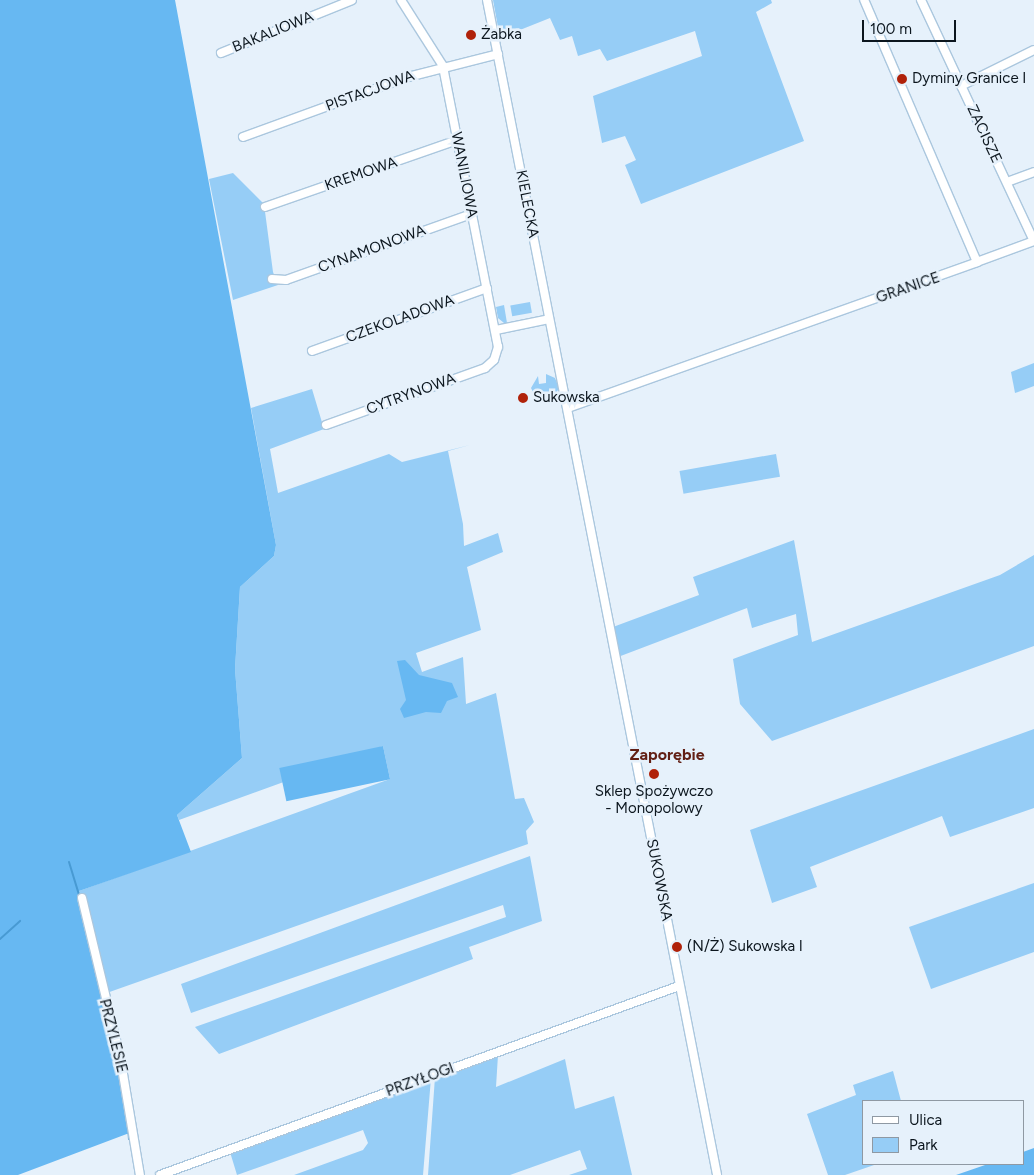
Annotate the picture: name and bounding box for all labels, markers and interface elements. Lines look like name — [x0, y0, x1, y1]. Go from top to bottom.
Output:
street label: BAKALIOWA — [230, 8, 316, 56]
scale bar — [864, 10, 958, 42]
text: 100 m — [870, 20, 912, 38]
place label: Żabka — [481, 26, 522, 44]
marker: Żabka — [465, 29, 477, 41]
street label: PISTACJOWA — [323, 67, 417, 115]
place label: Dyminy Granice I — [912, 70, 1026, 88]
marker: Dyminy Granice I — [896, 73, 908, 85]
street label: ZACISZE — [963, 102, 1005, 166]
street label: WANILIOWA — [447, 131, 481, 219]
street label: KREMOWA — [322, 153, 400, 195]
street label: KIELECKA — [512, 168, 542, 240]
street label: CYNAMONOWA — [316, 221, 428, 277]
street label: GRANICE — [874, 269, 942, 307]
street label: CZEKOLADOWA — [343, 291, 457, 347]
street label: CYTRYNOWA — [364, 370, 458, 418]
place label: Sukowska — [533, 389, 600, 407]
marker: Sukowska — [517, 392, 529, 404]
district label: Zaporębie — [629, 745, 705, 765]
marker: Sklep Spożywczo - Monopolowy — [648, 768, 660, 780]
place label: Sklep Spożywczo - Monopolowy — [595, 782, 713, 817]
street label: SUKOWSKA — [642, 837, 676, 923]
place label: (N/Ż) Sukowska I — [687, 938, 803, 956]
marker: (N/Ż) Sukowska I — [671, 941, 683, 953]
street label: PRZYLESIE — [95, 997, 131, 1075]
street label: PRZYŁOGI — [383, 1059, 457, 1101]
legend — [862, 1100, 1024, 1165]
text: Ulica — [909, 1111, 942, 1129]
text: Park — [909, 1136, 938, 1154]

